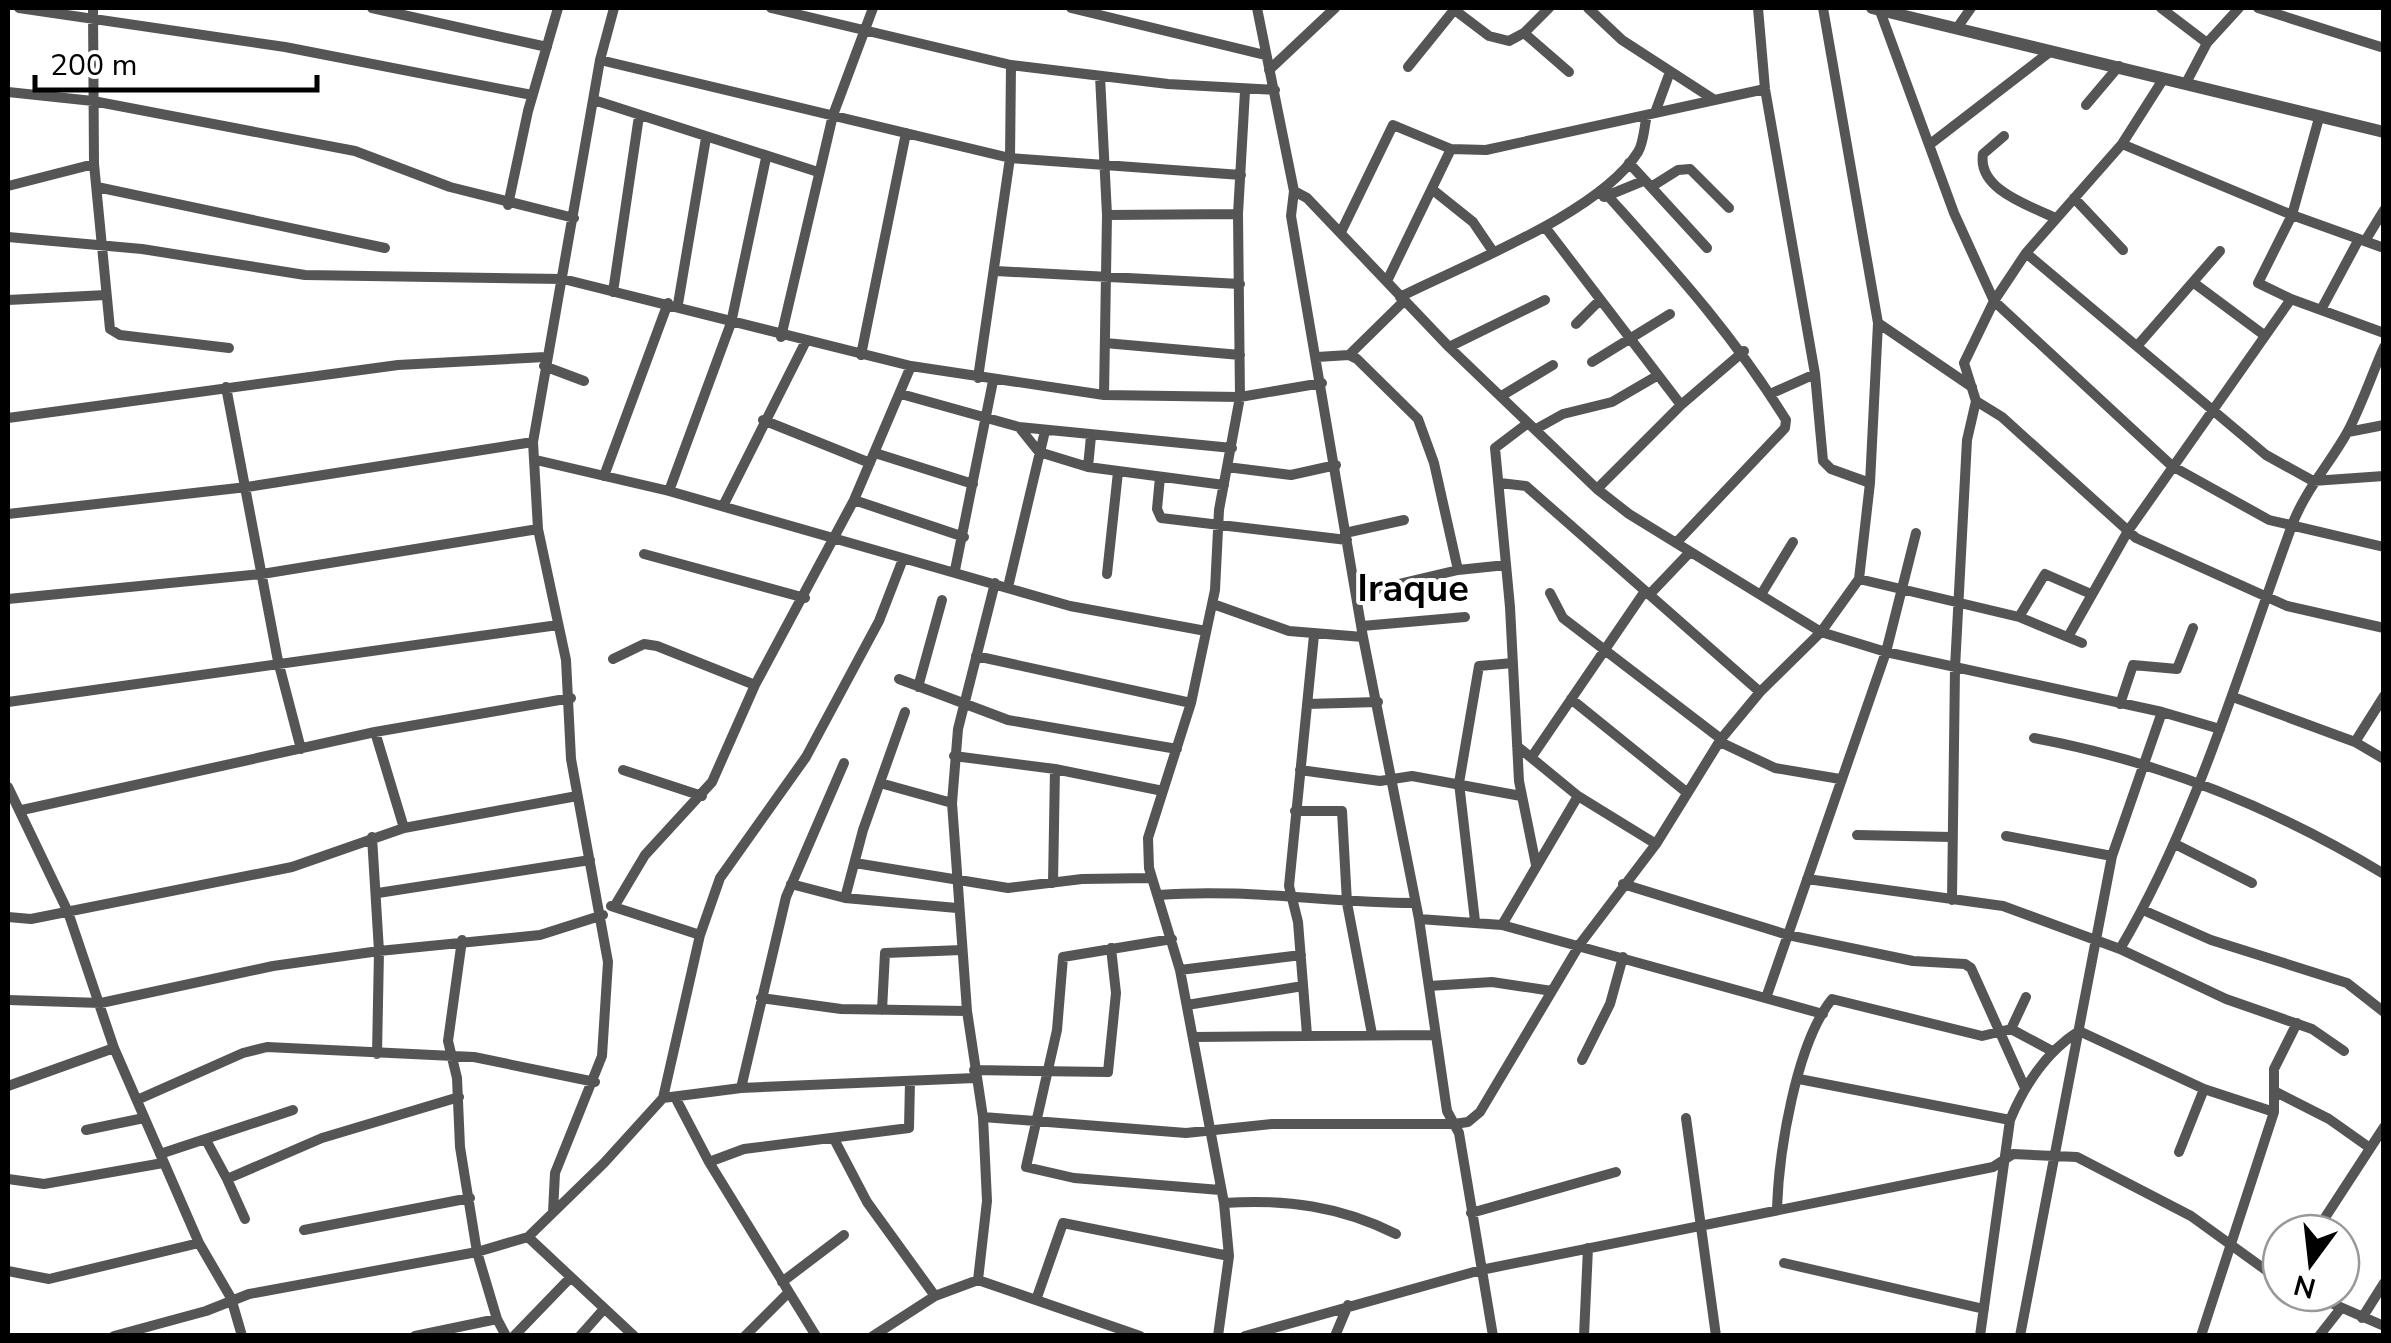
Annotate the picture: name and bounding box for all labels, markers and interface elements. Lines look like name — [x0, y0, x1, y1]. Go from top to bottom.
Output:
scale bar — [35, 30, 318, 92]
text: 200 m — [50, 45, 137, 86]
district label: Iraque — [1357, 563, 1469, 614]
north arrow — [2261, 1213, 2361, 1313]
text: N — [2290, 1265, 2320, 1307]

